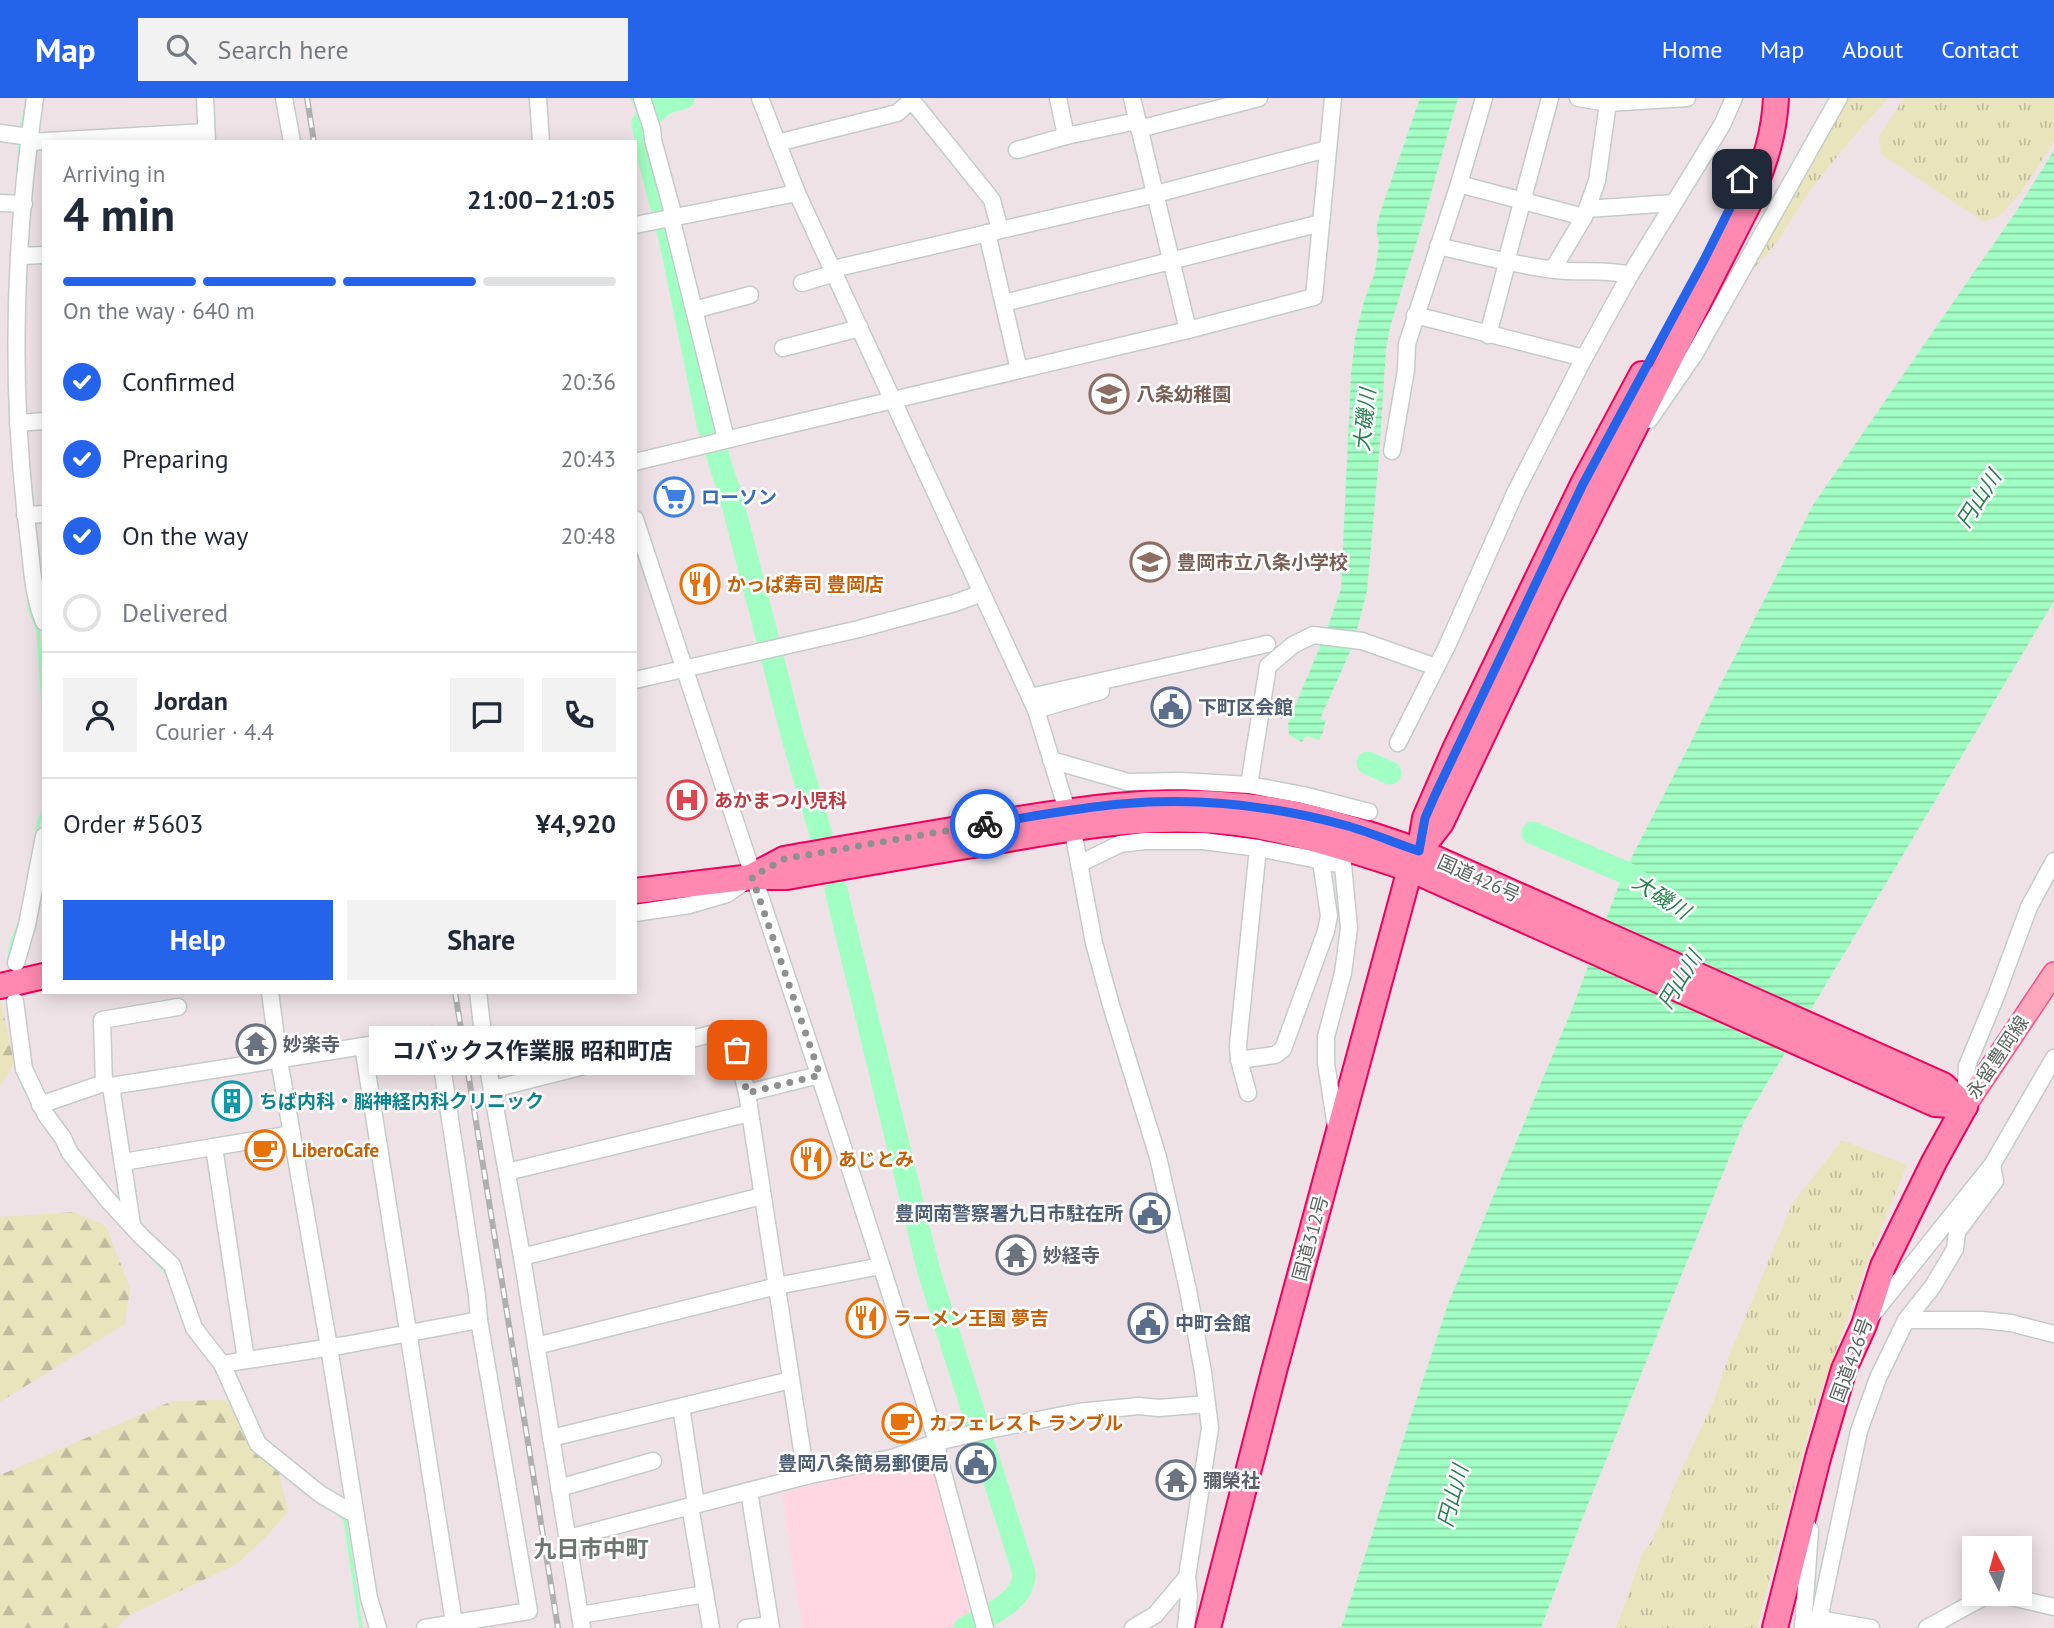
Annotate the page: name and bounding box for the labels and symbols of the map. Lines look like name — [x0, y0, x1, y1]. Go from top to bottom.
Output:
pin — [1712, 149, 1772, 209]
school or university icon: 八条幼稚園 — [1088, 373, 1130, 415]
place label: 八条幼稚園 — [1136, 382, 1231, 406]
water label: 大磯川 — [1348, 385, 1381, 453]
water label: 円山川 — [1950, 463, 2008, 532]
supermarket icon: ローソン — [653, 476, 695, 518]
place label: ローソン — [701, 485, 777, 509]
school or university icon: 豊岡市立八条小学校 — [1129, 541, 1171, 583]
place label: 豊岡市立八条小学校 — [1177, 550, 1348, 574]
restaurant icon: かっぱ寿司 豊岡店 — [679, 563, 721, 605]
place label: かっぱ寿司 豊岡店 — [727, 572, 884, 596]
public building icon: 下町区会館 — [1150, 686, 1192, 728]
place label: 下町区会館 — [1198, 695, 1293, 719]
hospital icon: あかまつ小児科 — [666, 779, 708, 821]
place label: あかまつ小児科 — [714, 788, 847, 812]
courier — [950, 789, 1020, 859]
street label: 国道426号 — [1434, 849, 1524, 907]
water label: 大磯川 — [1628, 868, 1697, 926]
water label: 円山川 — [1652, 944, 1708, 1014]
street label: 永留豊岡線 — [1960, 1011, 2034, 1103]
pin — [707, 1020, 767, 1080]
temple icon: 妙楽寺 — [235, 1023, 277, 1065]
callout: コバックス作業服 昭和町店 — [370, 1026, 695, 1074]
place label: 妙楽寺 — [283, 1032, 340, 1056]
building icon: ちば内科・脳神経内科クリニック — [211, 1080, 253, 1122]
place label: ちば内科・脳神経内科クリニック — [259, 1089, 544, 1113]
cafe icon: LiberoCafe — [244, 1129, 286, 1171]
place label: LiberoCafe — [292, 1138, 379, 1162]
restaurant icon: あじとみ — [790, 1138, 832, 1180]
place label: あじとみ — [838, 1147, 914, 1171]
public building icon: 豊岡南警察署九日市駐在所 — [1129, 1192, 1171, 1234]
street label: 国道312号 — [1287, 1192, 1333, 1284]
place label: 豊岡南警察署九日市駐在所 — [895, 1201, 1123, 1225]
temple icon: 妙経寺 — [995, 1234, 1037, 1276]
place label: 妙経寺 — [1043, 1243, 1100, 1267]
restaurant icon: ラーメン王国 夢吉 — [845, 1297, 887, 1339]
public building icon: 中町会館 — [1127, 1302, 1169, 1344]
place label: ラーメン王国 夢吉 — [893, 1306, 1049, 1330]
place label: 中町会館 — [1175, 1311, 1251, 1335]
street label: 国道426号 — [1825, 1315, 1877, 1405]
cafe icon: カフェレスト ランブル — [881, 1402, 923, 1444]
place label: カフェレスト ランブル — [929, 1411, 1123, 1435]
public building icon: 豊岡八条簡易郵便局 — [955, 1442, 997, 1484]
place label: 豊岡八条簡易郵便局 — [778, 1451, 949, 1475]
temple icon: 彌榮社 — [1155, 1459, 1197, 1501]
water label: 円山川 — [1431, 1460, 1474, 1530]
place label: 彌榮社 — [1203, 1468, 1260, 1492]
district label: 九日市中町 — [534, 1534, 649, 1563]
north arrow — [1962, 1536, 2032, 1606]

